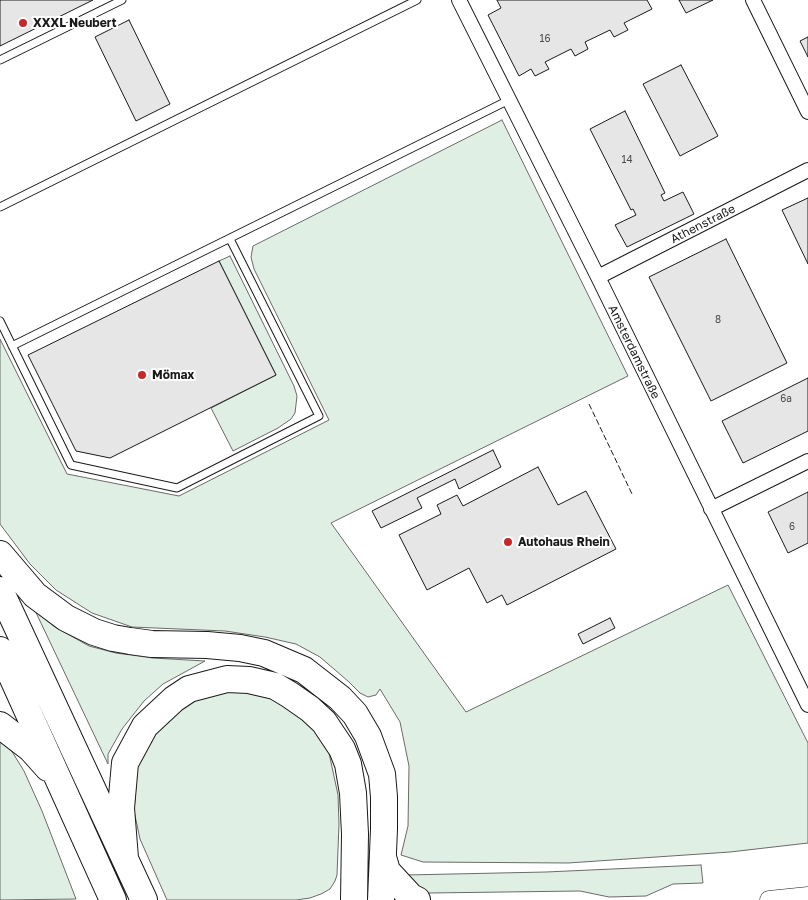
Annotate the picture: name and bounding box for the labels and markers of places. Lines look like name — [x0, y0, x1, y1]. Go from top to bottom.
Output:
place label: XXXL Neubert — [33, 16, 117, 30]
marker: XXXL Neubert — [17, 17, 29, 29]
place label: Mömax — [152, 368, 194, 382]
marker: Mömax — [136, 369, 148, 381]
place label: Autohaus Rhein — [518, 535, 610, 549]
marker: Autohaus Rhein — [502, 536, 514, 548]

